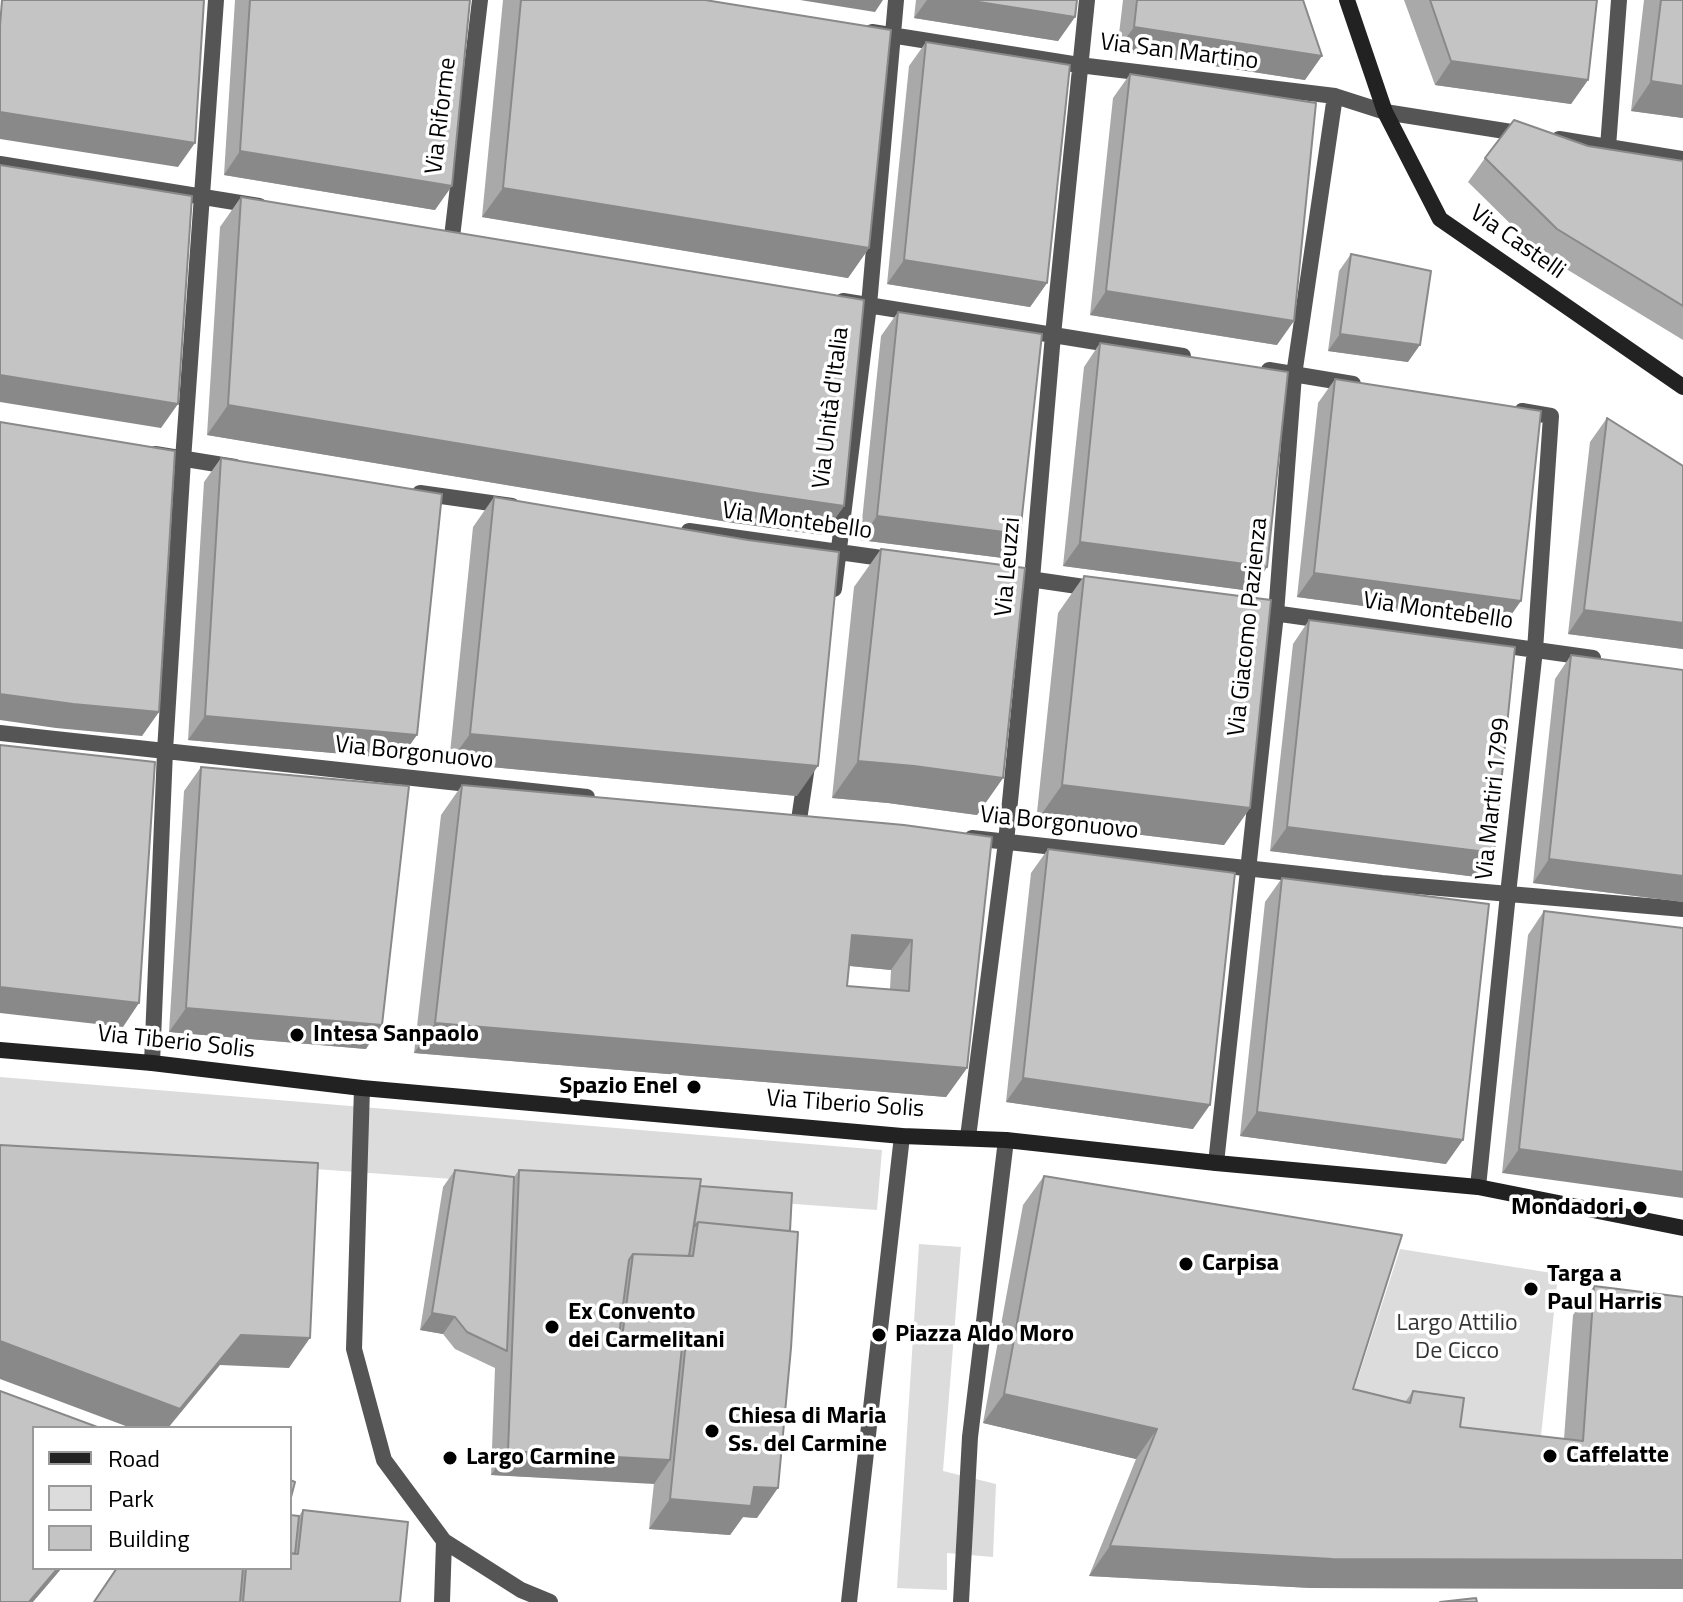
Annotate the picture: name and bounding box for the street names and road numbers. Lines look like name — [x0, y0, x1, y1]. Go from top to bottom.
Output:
street label: Via San Martino — [1098, 29, 1260, 77]
street label: Via Riforme — [421, 56, 463, 176]
street label: Via Castelli — [1464, 200, 1570, 286]
street label: Via Unità d'Italia — [808, 325, 856, 491]
street label: Via Montebello — [720, 497, 874, 547]
street label: Via Leuzzi — [990, 516, 1028, 618]
street label: Via Giacomo Pazienza — [1223, 516, 1275, 738]
street label: Via Montebello — [1361, 587, 1515, 637]
street label: Via Martiri 1799 — [1471, 716, 1517, 882]
street label: Via Borgonuovo — [333, 731, 495, 777]
street label: Via Borgonuovo — [978, 801, 1140, 847]
street label: Via Tiberio Solis — [96, 1020, 256, 1066]
street label: Via Tiberio Solis — [765, 1085, 925, 1125]

